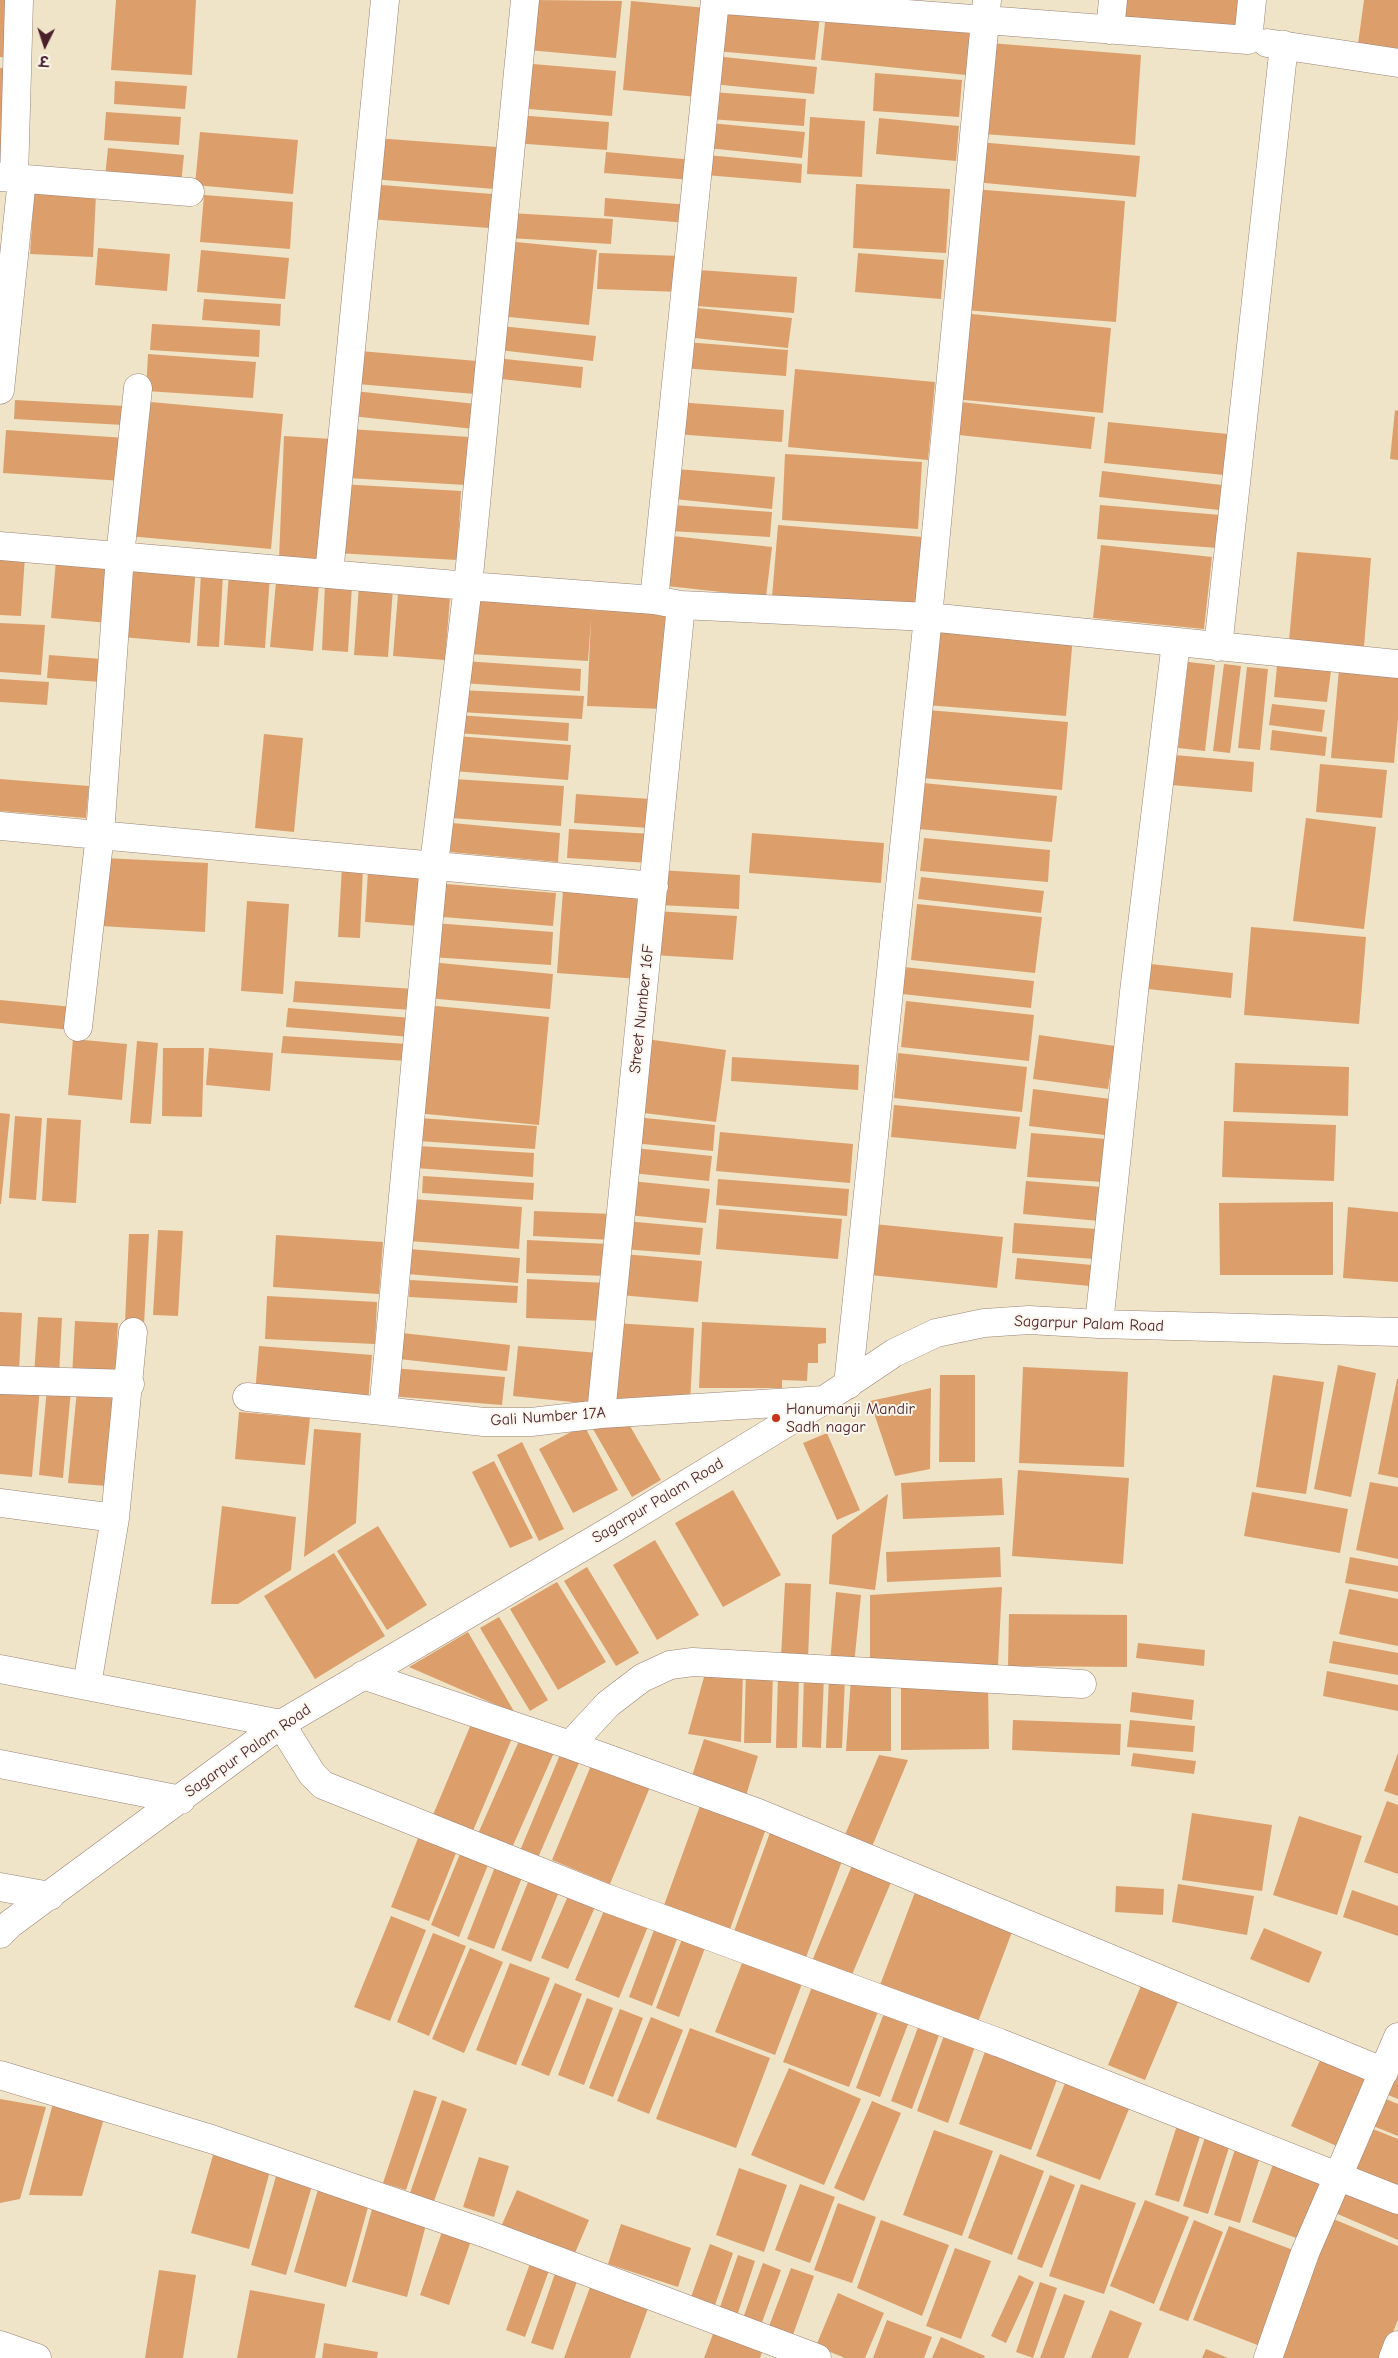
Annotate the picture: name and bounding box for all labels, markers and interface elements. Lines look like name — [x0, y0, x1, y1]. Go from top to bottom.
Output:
north arrow — [20, 20, 70, 70]
text: उ — [39, 52, 49, 69]
street label: Street Number 16F — [626, 943, 658, 1075]
street label: Sagarpur Palam Road — [1014, 1312, 1164, 1336]
place label: Hanumanji Mandir Sadh nagar — [786, 1399, 915, 1437]
street label: Gali Number 17A — [490, 1403, 606, 1431]
marker: Hanumanji Mandir Sadh nagar — [770, 1412, 782, 1424]
street label: Sagarpur Palam Road — [589, 1454, 727, 1548]
street label: Sagarpur Palam Road — [181, 1700, 315, 1802]

